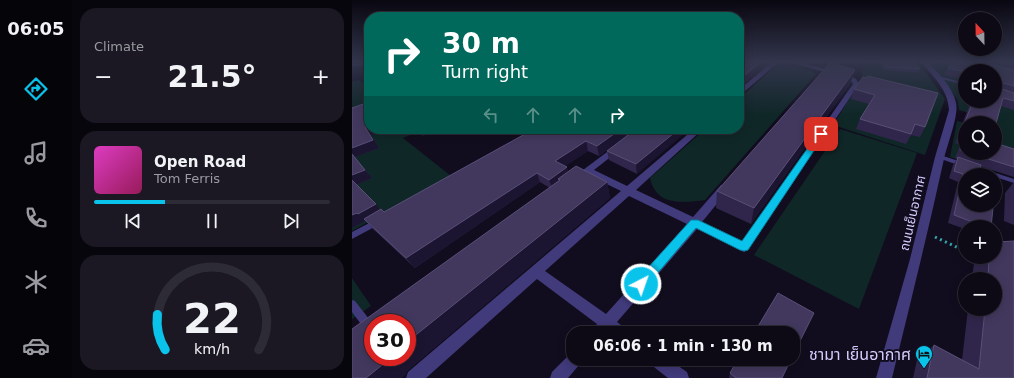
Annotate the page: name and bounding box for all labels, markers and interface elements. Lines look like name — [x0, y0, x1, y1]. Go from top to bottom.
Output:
north arrow — [958, 12, 1002, 56]
map controls — [958, 12, 1002, 316]
text: 06:05 — [7, 18, 65, 39]
text: 30 m — [442, 27, 520, 60]
icon: right — [376, 28, 428, 80]
text: Climate — [94, 39, 144, 54]
text: 21.5° — [167, 59, 257, 94]
text: Turn right — [442, 61, 528, 82]
text: − — [94, 64, 112, 89]
text: + — [312, 64, 330, 89]
button: sound — [958, 64, 1002, 108]
icon: directions — [22, 75, 50, 103]
icon: left — [480, 104, 502, 126]
icon: ahead — [522, 104, 544, 126]
icon: ahead — [564, 104, 586, 126]
icon: right — [606, 104, 628, 126]
button: search — [958, 116, 1002, 160]
pin — [804, 117, 838, 151]
icon: arrive — [810, 123, 832, 145]
icon: music — [22, 139, 50, 167]
text: Open Road — [154, 153, 246, 171]
button: layers — [958, 168, 1002, 212]
text: Tom Ferris — [154, 171, 220, 186]
street label: ถนนเย็นอากาศ — [897, 174, 928, 252]
icon: phone — [22, 204, 50, 232]
icon: previous — [122, 210, 144, 232]
icon: pause — [201, 210, 223, 232]
icon: next — [280, 210, 302, 232]
button: + — [958, 220, 1002, 264]
position arrow — [620, 263, 662, 305]
icon: climate — [22, 268, 50, 296]
button: − — [958, 272, 1002, 316]
text: 22 — [183, 294, 241, 343]
speed limit sign: 30 — [364, 314, 416, 366]
icon: car — [22, 332, 50, 360]
text: 06:06 · 1 min · 130 m — [593, 337, 773, 355]
text: km/h — [194, 341, 230, 357]
hotel icon: ชามา เย็นอากาศ — [914, 344, 934, 369]
place label: ชามา เย็นอากาศ — [809, 345, 911, 364]

